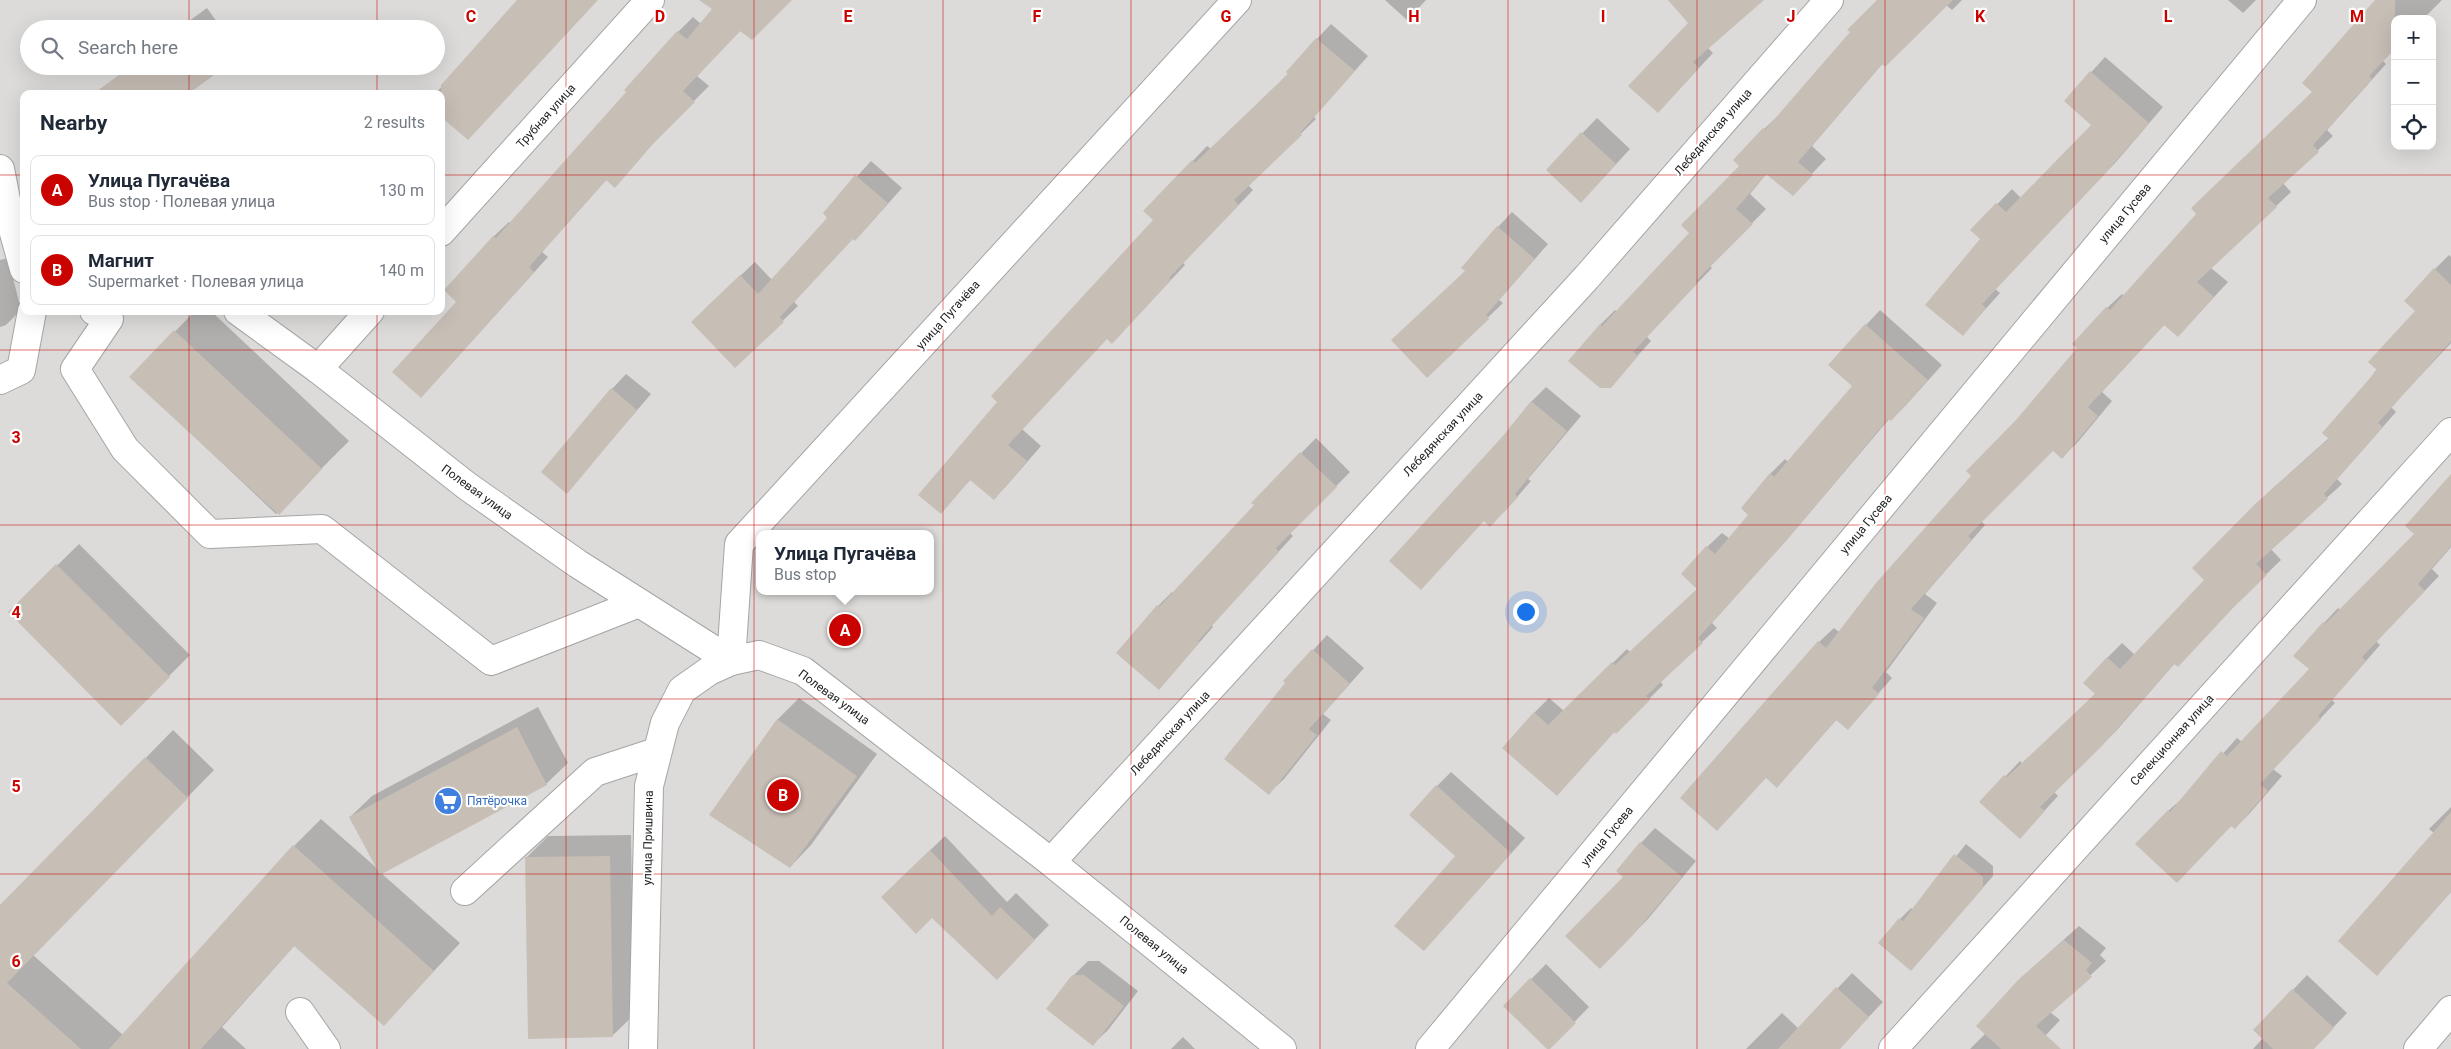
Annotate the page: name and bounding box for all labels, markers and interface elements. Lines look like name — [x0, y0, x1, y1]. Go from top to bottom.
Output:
text: C — [466, 7, 476, 26]
text: D — [655, 7, 665, 26]
text: E — [844, 7, 853, 26]
text: F — [1033, 7, 1042, 26]
text: G — [1221, 7, 1232, 26]
text: H — [1408, 7, 1420, 26]
text: I — [1601, 7, 1605, 26]
text: J — [1787, 7, 1795, 26]
text: K — [1975, 7, 1986, 26]
text: L — [2164, 7, 2173, 26]
text: M — [2350, 7, 2364, 26]
map controls — [2391, 15, 2436, 150]
button: + — [2391, 15, 2436, 60]
search box — [20, 20, 445, 75]
icon: search — [38, 34, 66, 62]
text: Search here — [78, 36, 178, 59]
button: − — [2391, 60, 2436, 105]
street label: Трубная улица — [514, 81, 578, 151]
street label: Лебедянская улица — [1671, 86, 1755, 178]
button: locate — [2391, 105, 2436, 150]
text: Nearby — [40, 111, 107, 135]
text: 2 results — [364, 113, 425, 132]
text: Улица Пугачёва — [88, 169, 230, 192]
street label: улица Гусева — [2096, 180, 2154, 246]
text: A — [52, 181, 62, 200]
text: 130 m — [379, 181, 424, 200]
text: Bus stop · Полевая улица — [88, 192, 275, 211]
text: Магнит — [88, 249, 154, 272]
text: B — [52, 261, 62, 280]
text: 140 m — [379, 261, 424, 280]
text: Supermarket · Полевая улица — [88, 272, 304, 291]
street label: улица Пугачёва — [913, 278, 983, 352]
street label: Лебедянская улица — [1400, 389, 1486, 479]
text: 3 — [11, 428, 21, 447]
street label: Полевая улица — [439, 461, 515, 523]
street label: улица Гусева — [1837, 491, 1895, 557]
popup — [756, 530, 934, 595]
text: Улица Пугачёва — [774, 542, 916, 565]
text: Bus stop — [774, 565, 836, 584]
your location — [1513, 599, 1539, 625]
text: 4 — [11, 603, 21, 622]
pin: A — [829, 611, 861, 649]
street label: Полевая улица — [796, 666, 872, 728]
street label: Лебедянская улица — [1127, 688, 1213, 778]
street label: Селекционная улица — [2127, 692, 2217, 788]
pin: B — [767, 776, 799, 814]
text: 5 — [11, 777, 21, 796]
supermarket icon: Пятёрочка — [433, 786, 463, 816]
street label: улица Пришвина — [640, 790, 656, 886]
place label: Пятёрочка — [467, 794, 527, 808]
street label: улица Гусева — [1578, 803, 1636, 869]
street label: Полевая улица — [1117, 913, 1191, 977]
text: 6 — [11, 952, 21, 971]

